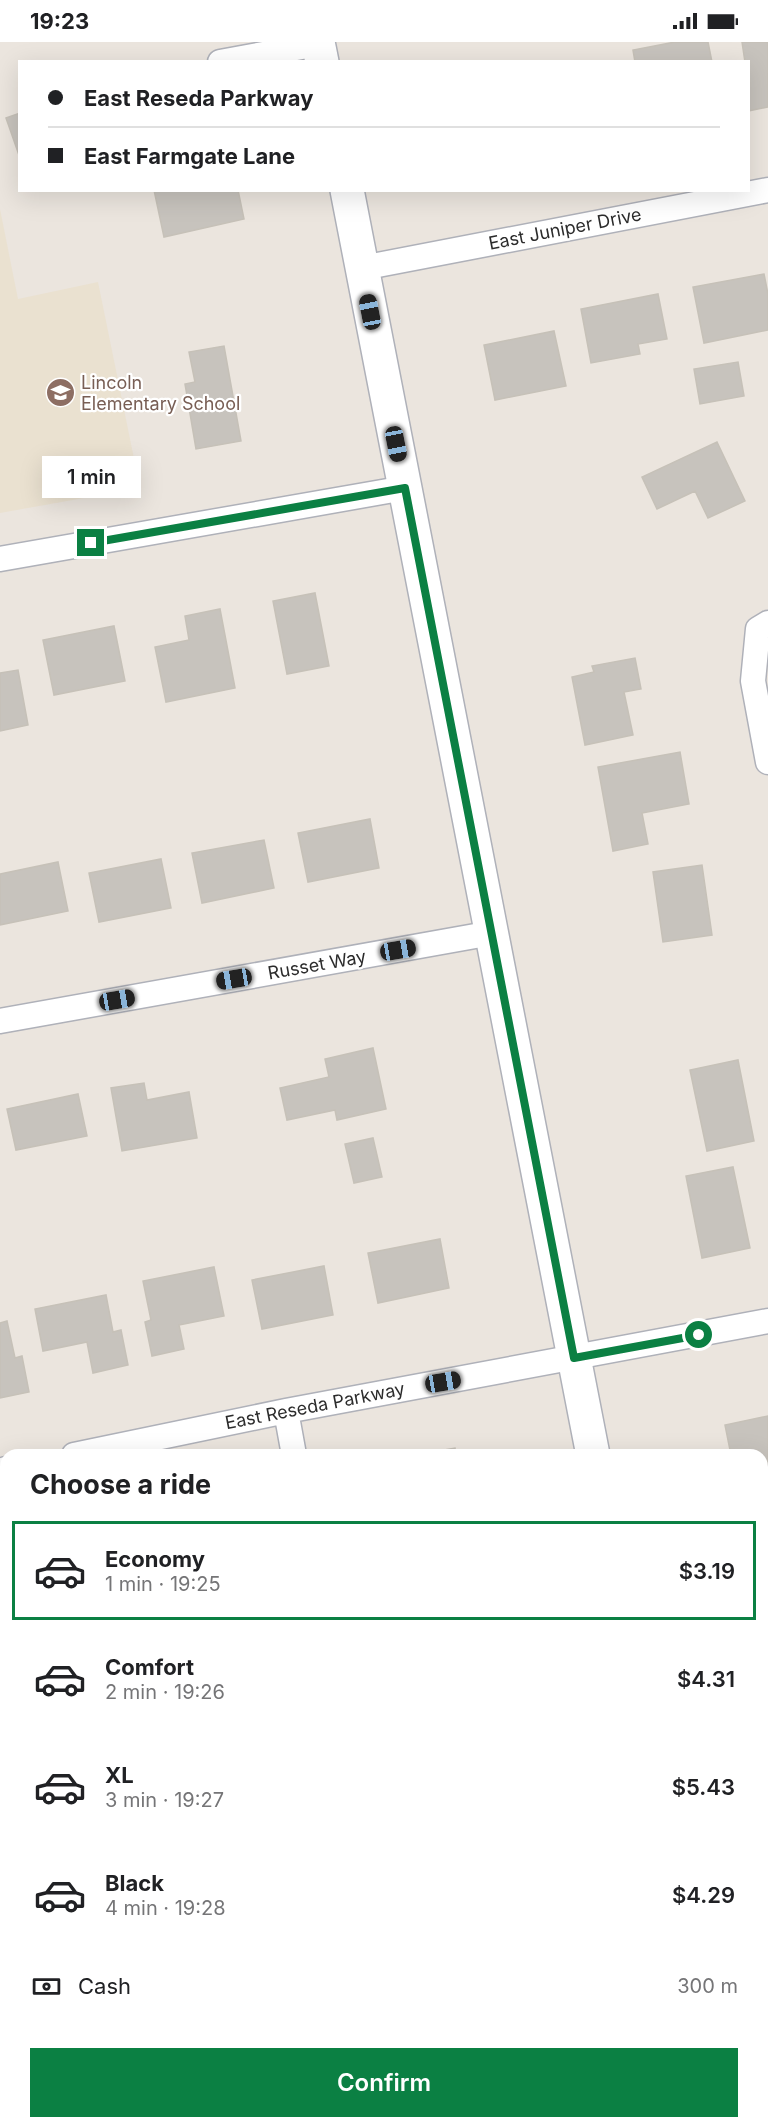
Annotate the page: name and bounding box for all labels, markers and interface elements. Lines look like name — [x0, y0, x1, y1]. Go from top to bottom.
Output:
text: 19:23 — [30, 8, 89, 34]
text: East Reseda Parkway — [84, 85, 313, 111]
text: East Farmgate Lane — [84, 143, 295, 169]
street label: East Juniper Drive — [487, 203, 643, 254]
car — [358, 293, 382, 331]
place label: Lincoln Elementary School — [81, 372, 240, 414]
school or university icon: Lincoln Elementary School — [44, 377, 76, 409]
car — [384, 425, 408, 463]
callout: 1 min — [42, 456, 140, 498]
text: 1 min — [67, 465, 116, 489]
route end — [77, 529, 104, 556]
car — [379, 938, 417, 962]
street label: Russet Way — [266, 946, 368, 983]
car — [215, 967, 253, 991]
car — [98, 988, 136, 1012]
route start — [685, 1321, 712, 1348]
car — [424, 1370, 462, 1394]
street label: East Reseda Parkway — [223, 1378, 407, 1433]
text: Choose a ride — [30, 1468, 211, 1501]
icon: car — [33, 1544, 87, 1598]
text: Economy — [105, 1546, 205, 1572]
text: $3.19 — [679, 1558, 735, 1584]
text: 1 min · 19:25 — [105, 1572, 221, 1596]
icon: car — [33, 1652, 87, 1706]
text: Comfort — [105, 1654, 194, 1680]
text: $4.31 — [677, 1666, 735, 1692]
text: 2 min · 19:26 — [105, 1680, 225, 1704]
icon: car — [33, 1760, 87, 1814]
text: XL — [105, 1762, 134, 1788]
text: $5.43 — [672, 1774, 735, 1800]
text: 3 min · 19:27 — [105, 1788, 224, 1812]
icon: car — [33, 1868, 87, 1922]
text: Black — [105, 1870, 164, 1896]
text: $4.29 — [672, 1882, 735, 1908]
text: 4 min · 19:28 — [105, 1896, 226, 1920]
icon: cash — [30, 1970, 63, 2003]
text: Cash — [78, 1973, 131, 1999]
text: 300 m — [677, 1974, 738, 1998]
button: Confirm — [30, 2048, 738, 2117]

